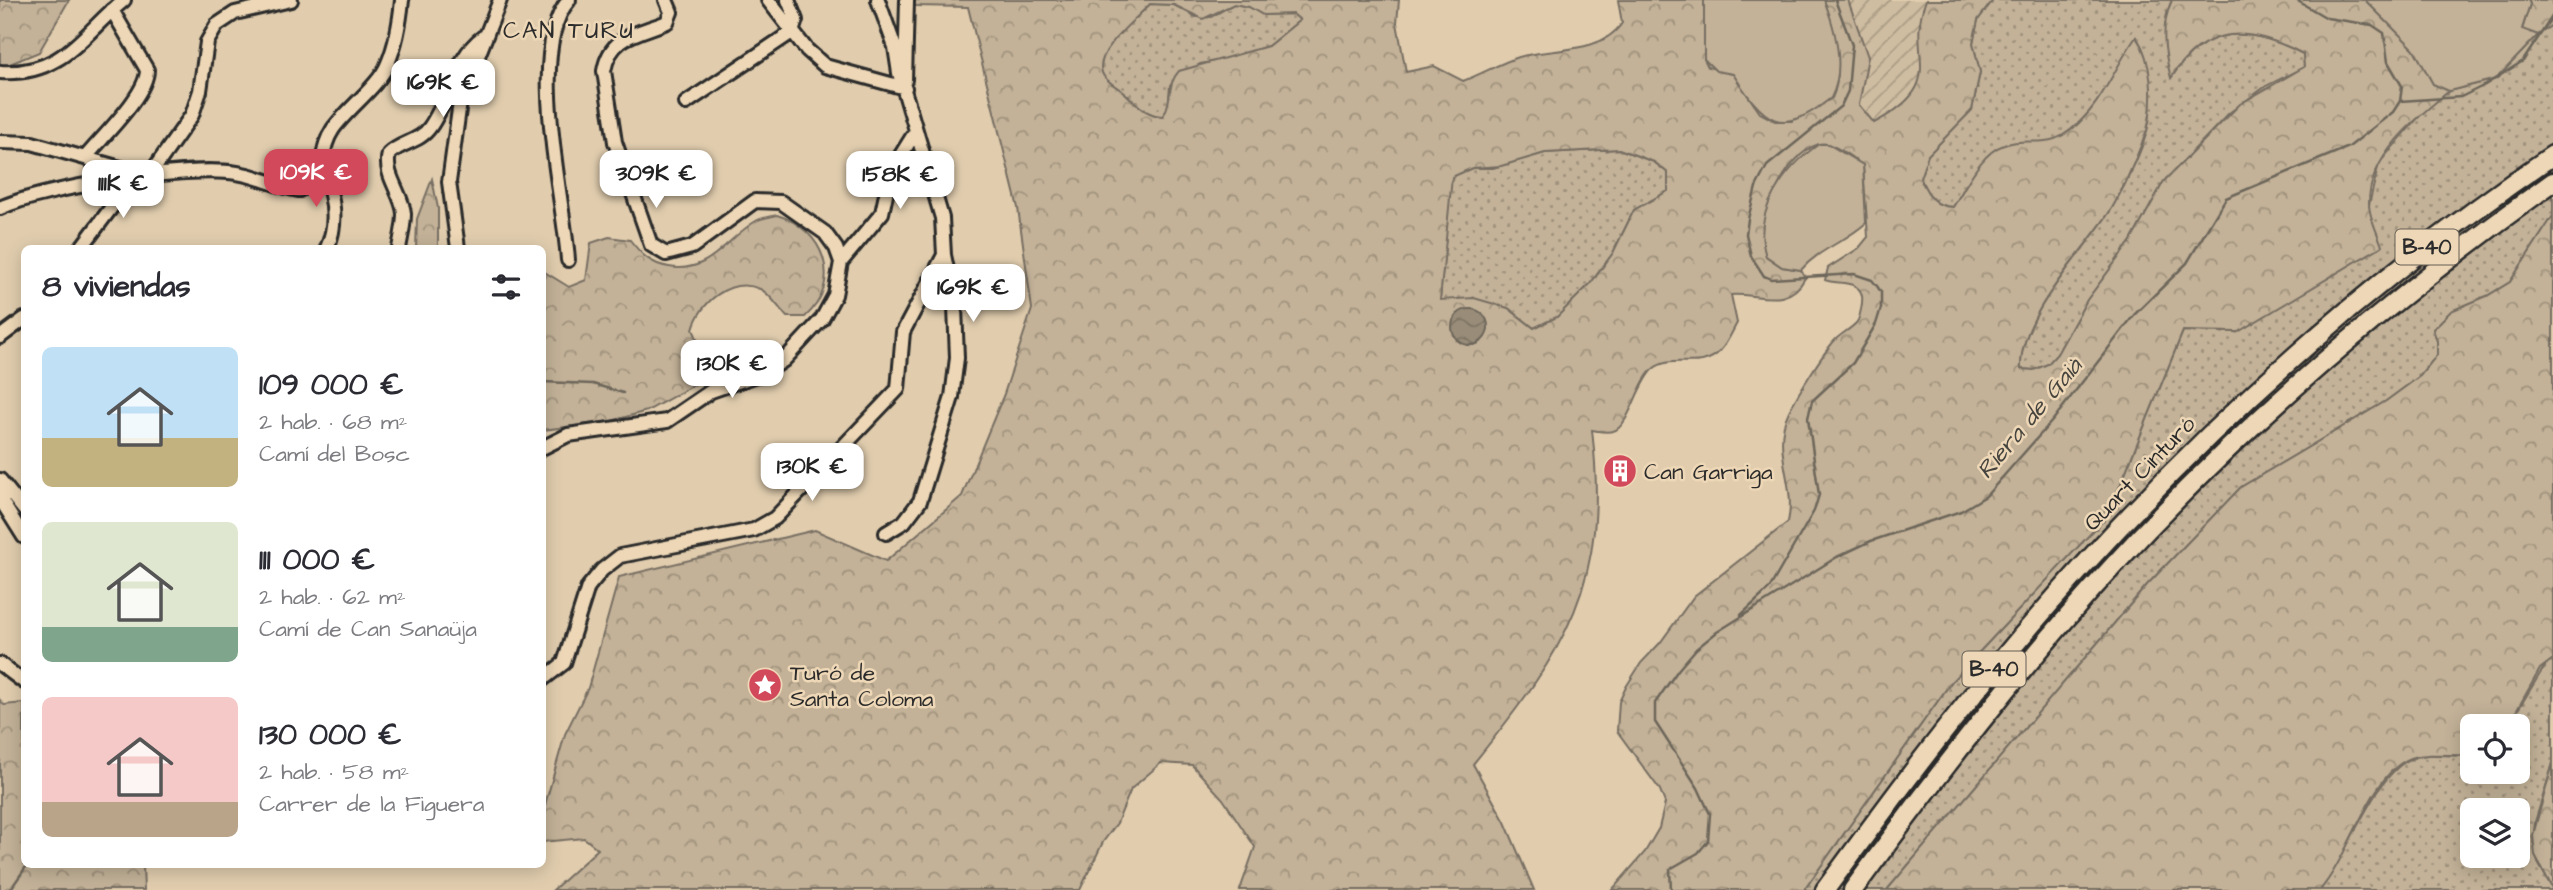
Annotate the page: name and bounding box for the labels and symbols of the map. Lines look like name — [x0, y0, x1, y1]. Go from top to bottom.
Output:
district label: CAN TURU — [503, 14, 635, 48]
pin: 169K € — [386, 60, 500, 119]
pin: 109K € — [259, 150, 373, 209]
pin: 309K € — [599, 150, 713, 210]
pin: 158K € — [843, 152, 957, 211]
pin: 111K € — [66, 160, 180, 220]
road number: B-40 — [2396, 230, 2458, 264]
pin: 169K € — [916, 264, 1030, 324]
pin: 130K € — [675, 340, 789, 400]
water label: Riera de Gaià — [1969, 350, 2092, 486]
street label: Quart Cinturó — [2077, 409, 2203, 538]
pin: 130K € — [755, 444, 869, 503]
building icon: Can Garriga — [1601, 452, 1639, 490]
place label: Can Garriga — [1644, 456, 1773, 489]
road number: B-40 — [1962, 652, 2025, 686]
place label: Turó de Santa Coloma — [790, 657, 934, 715]
place icon: Turó de Santa Coloma — [746, 666, 784, 704]

